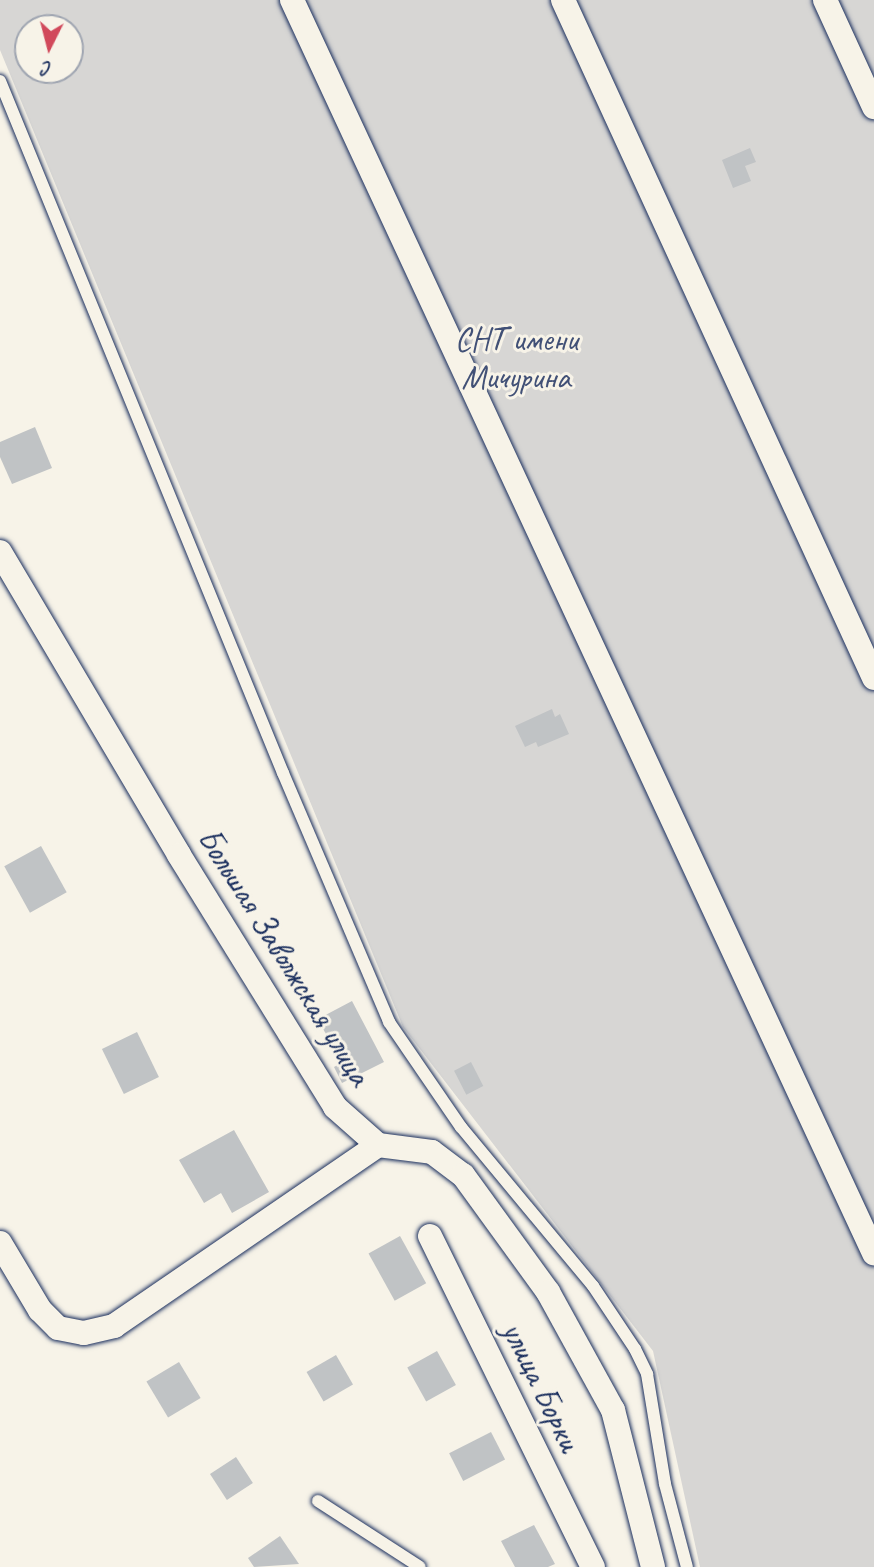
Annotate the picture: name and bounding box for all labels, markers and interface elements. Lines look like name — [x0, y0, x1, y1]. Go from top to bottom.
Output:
north arrow — [14, 14, 84, 84]
text: С — [41, 55, 53, 80]
park label: СНТ имени Мичурина — [455, 320, 577, 398]
street label: Большая Заволжская улица — [188, 820, 380, 1094]
street label: улица Борки — [493, 1316, 589, 1458]

